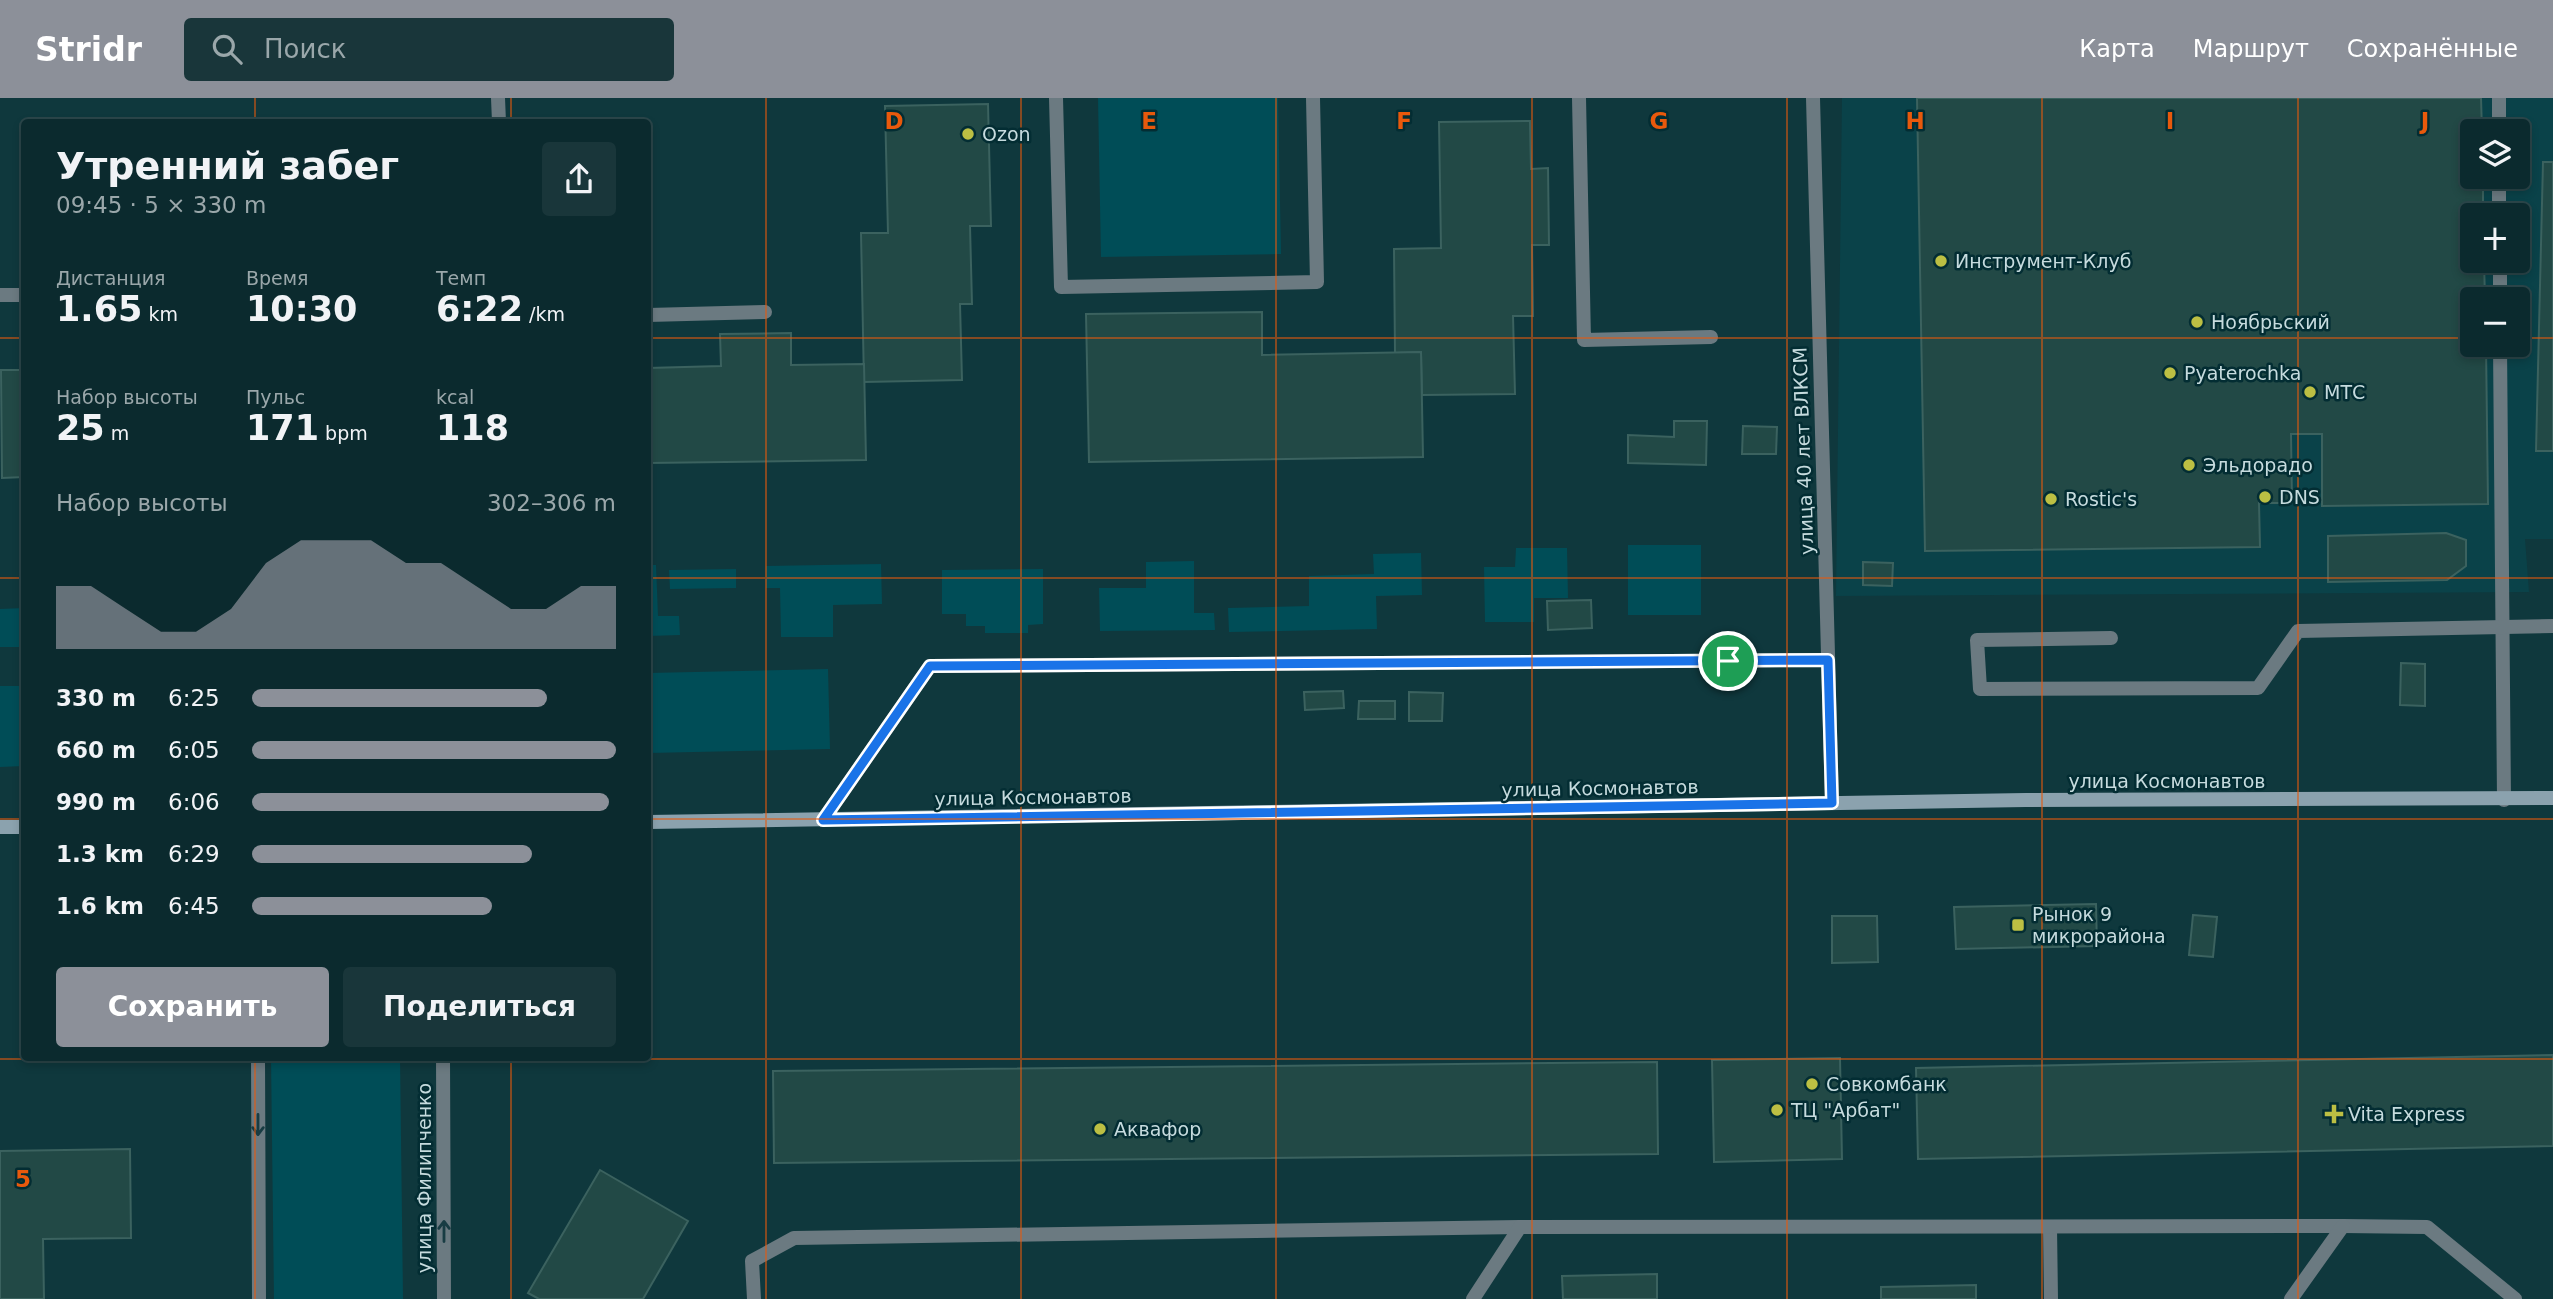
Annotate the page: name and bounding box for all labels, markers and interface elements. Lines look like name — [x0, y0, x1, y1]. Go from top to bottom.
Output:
search box — [184, 18, 674, 81]
text: Stridr — [35, 30, 142, 69]
icon: search — [208, 30, 246, 68]
text: Поиск — [264, 34, 346, 64]
text: Карта — [2079, 35, 2155, 63]
text: Маршрут — [2193, 35, 2309, 63]
text: Сохранённые — [2347, 35, 2518, 63]
text: D — [884, 108, 904, 134]
text: E — [1141, 108, 1157, 134]
text: F — [1396, 108, 1412, 134]
text: G — [1650, 108, 1668, 134]
text: H — [1905, 108, 1925, 134]
text: I — [2166, 108, 2174, 134]
text: J — [2419, 108, 2429, 134]
map controls — [2460, 119, 2530, 357]
button: layers — [2460, 119, 2530, 189]
place label: Ozon — [982, 123, 1031, 145]
marker: Ozon — [960, 126, 976, 142]
button: share — [542, 142, 616, 216]
text: Утренний забег — [56, 144, 399, 188]
text: 09:45 · 5 × 330 m — [56, 192, 266, 218]
button: + — [2460, 203, 2530, 273]
place label: Инструмент-Клуб — [1955, 250, 2131, 272]
marker: Инструмент-Клуб — [1933, 253, 1949, 269]
text: Дистанция — [56, 267, 165, 289]
text: Время — [246, 267, 309, 289]
text: Темп — [436, 267, 486, 289]
button: − — [2460, 287, 2530, 357]
text: 1.65 — [56, 289, 142, 329]
text: 10:30 — [246, 289, 357, 329]
text: 6:22 — [436, 289, 523, 329]
text: km — [142, 303, 178, 325]
text: /km — [523, 303, 565, 325]
place label: Ноябрьский — [2211, 311, 2330, 333]
marker: Ноябрьский — [2189, 314, 2205, 330]
street label: улица 40 лет ВЛКСМ — [1788, 347, 1818, 555]
place label: Pyaterochka — [2184, 362, 2301, 384]
marker: Pyaterochka — [2162, 365, 2178, 381]
place label: МТС — [2324, 381, 2365, 403]
marker: МТС — [2302, 384, 2318, 400]
text: Набор высоты — [56, 386, 198, 408]
text: Пульс — [246, 386, 305, 408]
text: kcal — [436, 386, 474, 408]
text: 25 — [56, 408, 105, 448]
text: 171 — [246, 408, 319, 448]
text: 118 — [436, 408, 509, 448]
text: m — [105, 422, 129, 444]
text: bpm — [319, 422, 368, 444]
place label: Эльдорадо — [2203, 454, 2313, 476]
marker: Эльдорадо — [2181, 457, 2197, 473]
place label: DNS — [2279, 486, 2320, 508]
place label: Rostic's — [2065, 488, 2137, 510]
marker: DNS — [2257, 489, 2273, 505]
text: Набор высоты — [56, 490, 228, 516]
text: 302–306 m — [487, 490, 616, 516]
marker: Rostic's — [2043, 491, 2059, 507]
pin — [1698, 631, 1758, 691]
icon: arrive — [1709, 642, 1747, 680]
text: 330 m — [56, 685, 136, 711]
text: 6:25 — [168, 685, 220, 711]
text: 660 m — [56, 737, 136, 763]
text: 6:05 — [168, 737, 220, 763]
street label: улица Космонавтов — [2068, 770, 2266, 792]
street label: улица Космонавтов — [1501, 775, 1699, 801]
street label: улица Космонавтов — [934, 784, 1132, 810]
text: 990 m — [56, 789, 136, 815]
text: 6:06 — [168, 789, 220, 815]
text: 1.3 km — [56, 841, 144, 867]
text: 6:29 — [168, 841, 220, 867]
text: 1.6 km — [56, 893, 144, 919]
text: 6:45 — [168, 893, 220, 919]
place label: Рынок 9 микрорайона — [2032, 903, 2166, 947]
marker: Рынок 9 микрорайона — [2010, 917, 2026, 933]
button: Сохранить — [56, 967, 329, 1047]
button: Поделиться — [343, 967, 616, 1047]
place label: Совкомбанк — [1826, 1073, 1947, 1095]
marker: Совкомбанк — [1804, 1076, 1820, 1092]
street label: улица Филипченко — [413, 1083, 435, 1273]
place label: ТЦ "Арбат" — [1790, 1099, 1900, 1121]
marker: ТЦ "Арбат" — [1769, 1102, 1785, 1118]
place label: Vita Express — [2348, 1103, 2465, 1125]
marker: Vita Express — [2326, 1106, 2342, 1122]
one-way arrow — [251, 1113, 265, 1136]
place label: Аквафор — [1114, 1118, 1201, 1140]
marker: Аквафор — [1092, 1121, 1108, 1137]
text: 5 — [15, 1166, 31, 1192]
one-way arrow — [437, 1220, 451, 1243]

